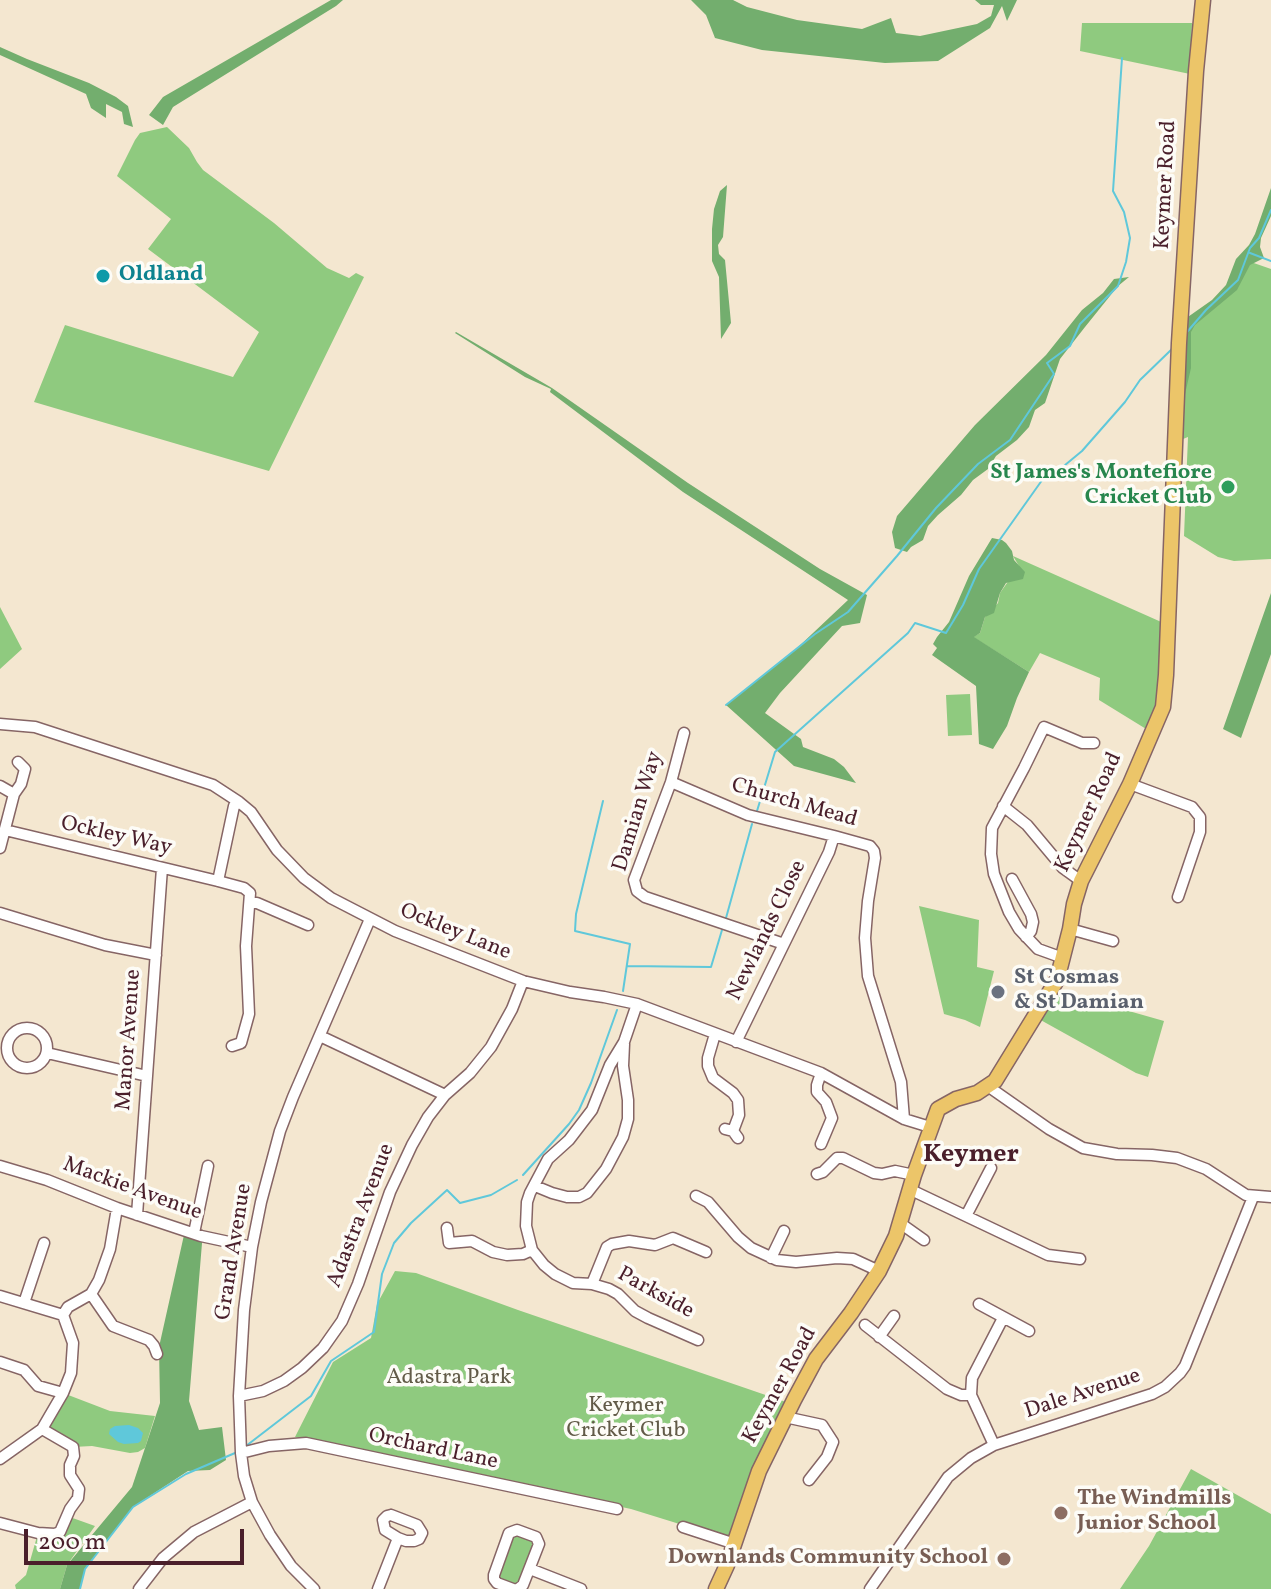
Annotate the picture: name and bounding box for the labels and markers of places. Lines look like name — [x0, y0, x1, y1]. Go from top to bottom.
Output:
place label: Oldland — [119, 263, 203, 289]
marker: Oldland — [94, 267, 112, 285]
place label: St James's Montefiore Cricket Club — [990, 461, 1212, 512]
marker: St James's Montefiore Cricket Club — [1219, 478, 1237, 496]
place label: St Cosmas & St Damian — [1014, 966, 1144, 1018]
marker: St Cosmas & St Damian — [989, 983, 1007, 1001]
place label: The Windmills Junior School — [1077, 1487, 1231, 1538]
marker: The Windmills Junior School — [1052, 1504, 1070, 1522]
place label: Downlands Community School — [668, 1546, 988, 1572]
marker: Downlands Community School — [995, 1550, 1013, 1568]

